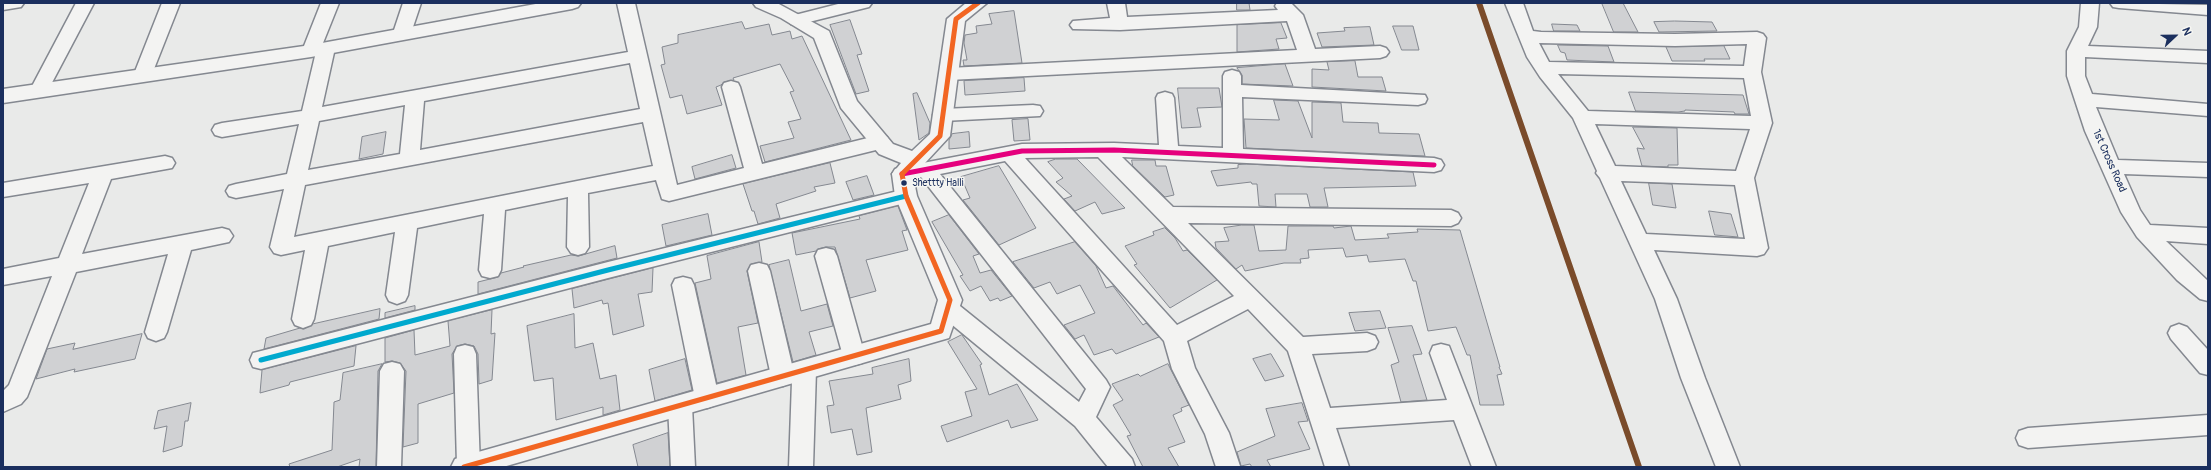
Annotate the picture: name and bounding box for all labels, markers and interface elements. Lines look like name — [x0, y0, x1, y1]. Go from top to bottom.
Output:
north arrow — [2155, 16, 2195, 56]
text: N — [2179, 25, 2194, 37]
street label: 1st Cross Road — [2089, 128, 2129, 194]
place label: Shettty Halli — [912, 177, 963, 189]
marker: Shettty Halli — [899, 178, 909, 188]

